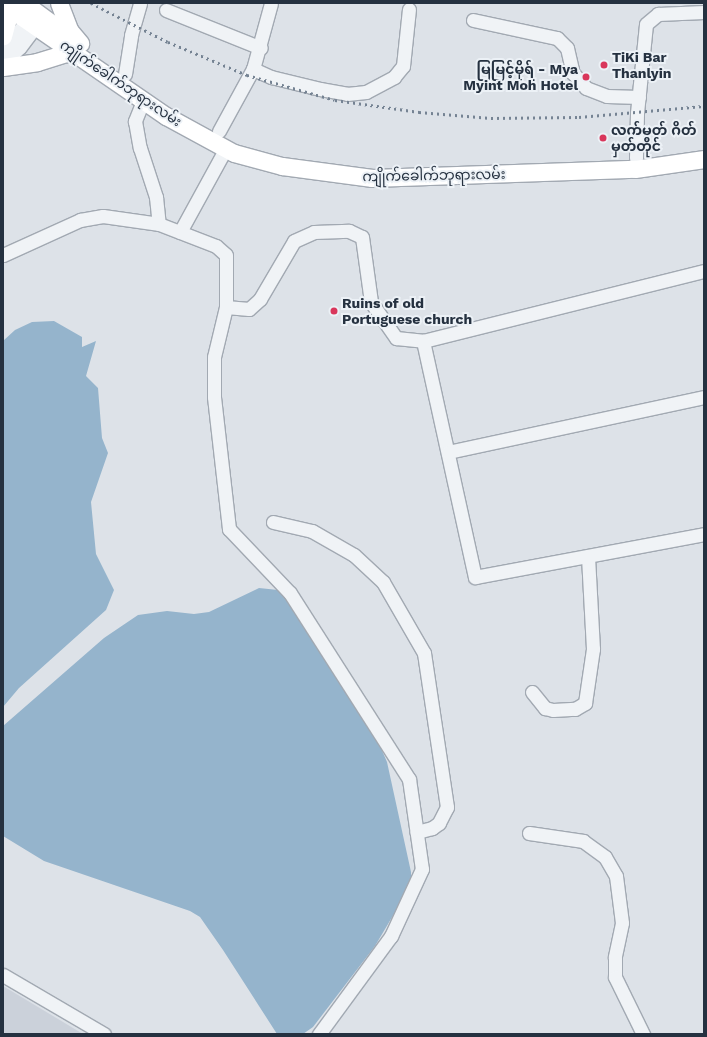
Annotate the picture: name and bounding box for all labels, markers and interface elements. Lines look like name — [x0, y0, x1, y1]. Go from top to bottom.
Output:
street label: ကျိုက်ခေါက်ဘုရားလမ်း — [57, 36, 185, 130]
place label: TiKi Bar Thanlyin — [612, 49, 671, 82]
marker: TiKi Bar Thanlyin — [599, 60, 609, 70]
place label: မြမြင့်မိုရ် - Mya Myint Moh Hotel — [463, 61, 578, 94]
marker: မြမြင့်မိုရ် - Mya Myint Moh Hotel — [581, 72, 591, 82]
place label: လက်မှတ် ဂိတ် မှတ်တိုင် — [611, 122, 697, 154]
marker: လက်မှတ် ဂိတ် မှတ်တိုင် — [598, 133, 608, 143]
street label: ကျိုက်ခေါက်ဘုရားလမ်း — [362, 165, 506, 185]
place label: Ruins of old Portuguese church — [342, 295, 472, 328]
marker: Ruins of old Portuguese church — [329, 306, 339, 316]

